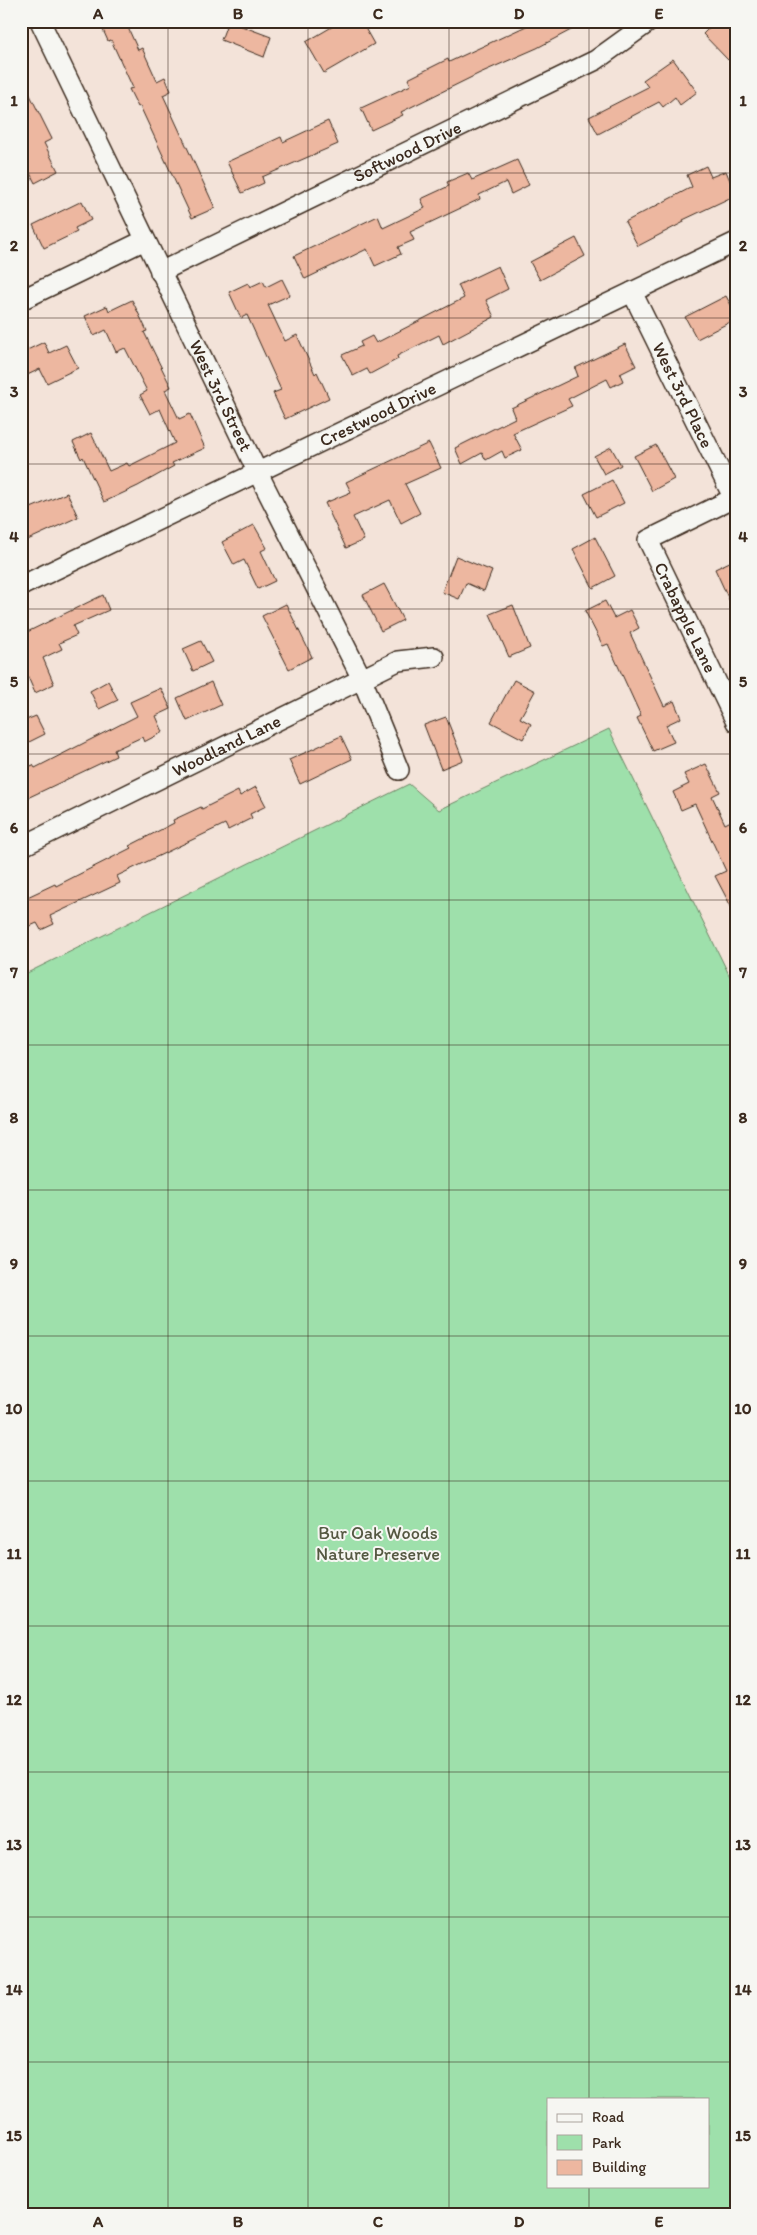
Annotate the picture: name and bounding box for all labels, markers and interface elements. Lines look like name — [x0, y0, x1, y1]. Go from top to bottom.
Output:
text: A — [92, 4, 104, 23]
text: B — [233, 4, 244, 23]
text: C — [373, 4, 384, 23]
text: D — [514, 4, 525, 23]
text: E — [655, 4, 664, 23]
text: 1 — [10, 91, 18, 110]
text: 1 — [739, 91, 747, 110]
street label: Softwood Drive — [350, 116, 465, 187]
text: 2 — [10, 236, 19, 255]
text: 2 — [739, 236, 748, 255]
street label: West 3rd Street — [184, 336, 257, 455]
street label: West 3rd Place — [648, 339, 718, 452]
street label: Crestwood Drive — [316, 377, 440, 452]
text: 3 — [10, 382, 19, 401]
text: 3 — [739, 382, 748, 401]
text: 4 — [9, 527, 19, 546]
text: 4 — [738, 527, 748, 546]
street label: Crabapple Lane — [649, 558, 722, 676]
text: 5 — [10, 672, 19, 691]
text: 5 — [739, 672, 748, 691]
street label: Woodland Lane — [168, 710, 284, 782]
text: 6 — [10, 818, 19, 837]
text: 6 — [739, 818, 748, 837]
text: 7 — [9, 963, 18, 982]
text: 7 — [738, 963, 747, 982]
text: 8 — [10, 1108, 19, 1127]
text: 8 — [739, 1108, 748, 1127]
text: 9 — [10, 1254, 18, 1273]
text: 9 — [739, 1254, 747, 1273]
text: 10 — [5, 1399, 23, 1418]
text: 10 — [734, 1399, 752, 1418]
park label: Bur Oak Woods Nature Preserve — [316, 1522, 440, 1565]
text: 11 — [7, 1544, 22, 1563]
text: 11 — [736, 1544, 751, 1563]
text: 12 — [6, 1690, 23, 1709]
text: 12 — [735, 1690, 752, 1709]
text: 13 — [6, 1835, 22, 1854]
text: 13 — [735, 1835, 751, 1854]
text: 14 — [5, 1980, 23, 1999]
text: 14 — [734, 1980, 752, 1999]
legend — [547, 2098, 710, 2188]
text: Road — [592, 2108, 625, 2126]
text: 15 — [6, 2126, 23, 2145]
text: 15 — [735, 2126, 752, 2145]
text: Park — [592, 2134, 622, 2152]
text: Building — [592, 2158, 646, 2176]
text: A — [92, 2212, 104, 2231]
text: B — [233, 2212, 244, 2231]
text: C — [373, 2212, 384, 2231]
text: D — [514, 2212, 525, 2231]
text: E — [655, 2212, 664, 2231]

